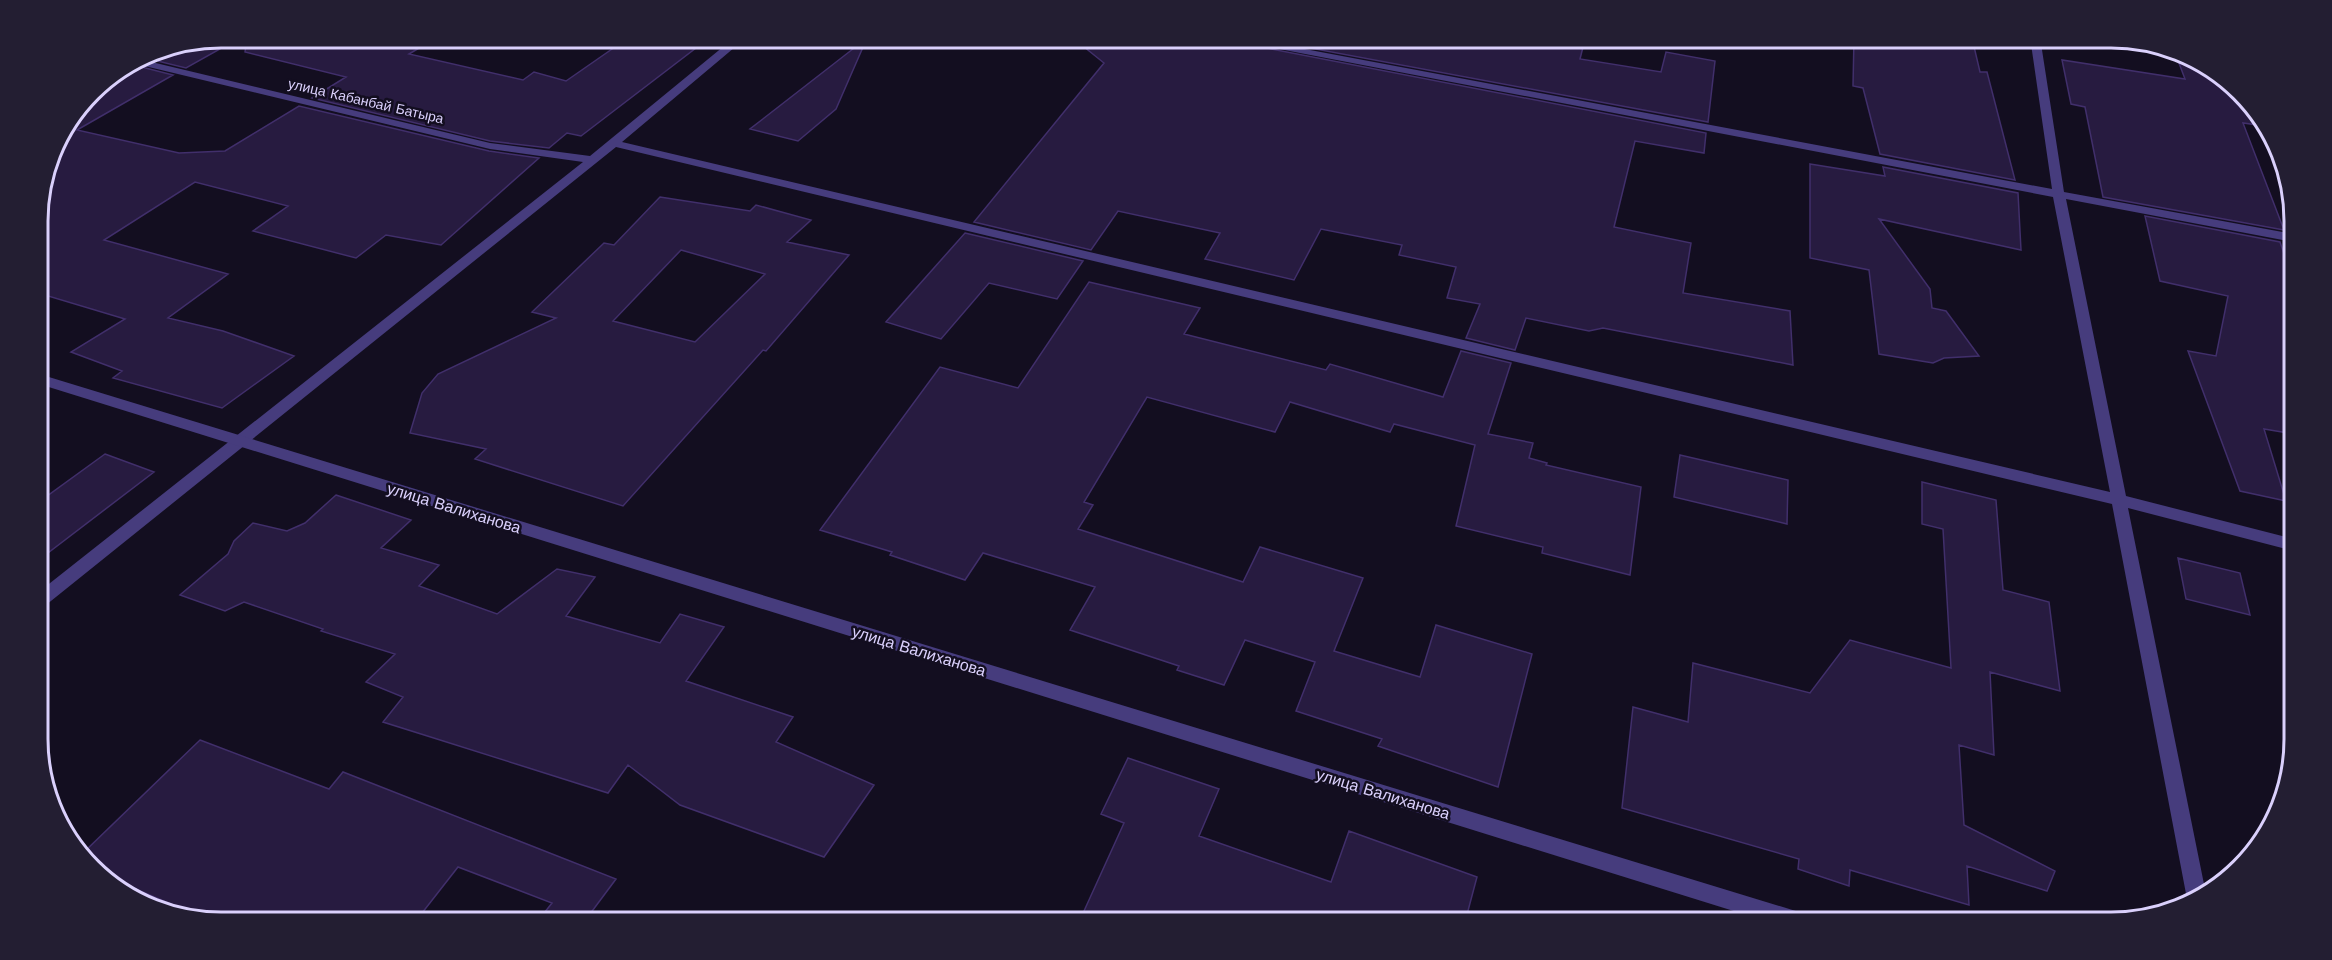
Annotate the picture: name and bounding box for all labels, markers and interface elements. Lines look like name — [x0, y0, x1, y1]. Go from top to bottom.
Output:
street label: улица Кабанбай Батыра — [287, 75, 446, 127]
street label: улица Валиханова — [385, 479, 523, 537]
street label: улица Валиханова — [850, 622, 988, 680]
street label: улица Валиханова — [1314, 765, 1452, 823]

